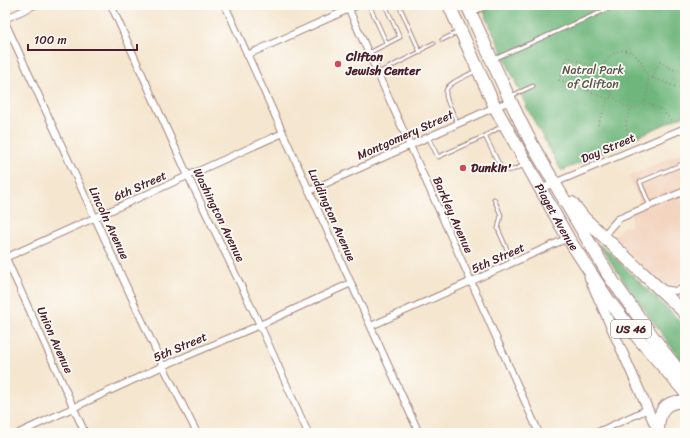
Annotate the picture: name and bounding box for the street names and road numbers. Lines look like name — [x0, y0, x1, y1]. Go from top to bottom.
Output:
street label: Montgomery Street — [353, 103, 458, 166]
street label: Day Street — [577, 127, 639, 169]
street label: 6th Street — [110, 164, 170, 208]
street label: Washington Avenue — [187, 164, 251, 266]
street label: Luddington Avenue — [302, 165, 362, 265]
street label: Barkley Avenue — [426, 173, 480, 257]
street label: Piaget Avenue — [528, 179, 585, 256]
street label: Lincoln Avenue — [82, 183, 136, 263]
street label: 5th Street — [468, 236, 528, 280]
street label: Union Avenue — [30, 303, 80, 377]
road number: US 46 — [611, 320, 651, 338]
street label: 5th Street — [150, 326, 210, 368]

